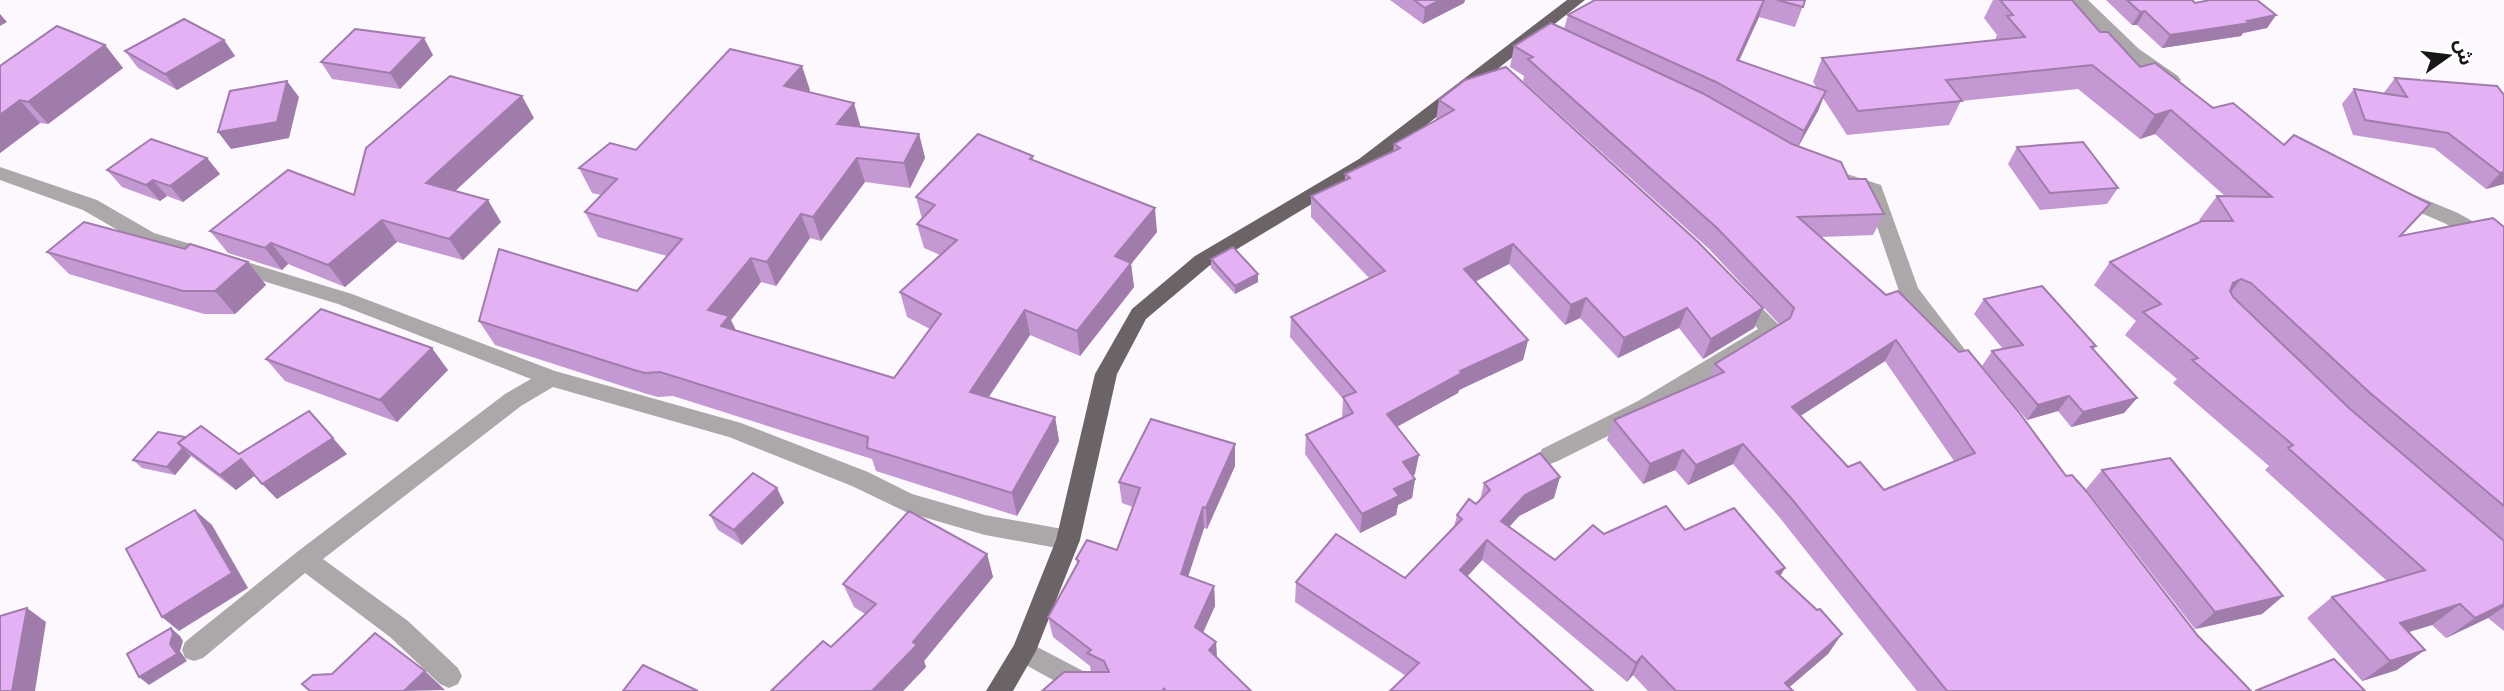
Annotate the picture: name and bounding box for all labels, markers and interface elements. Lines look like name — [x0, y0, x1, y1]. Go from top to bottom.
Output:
north arrow — [2413, 21, 2483, 91]
text: ش — [2450, 36, 2479, 67]

